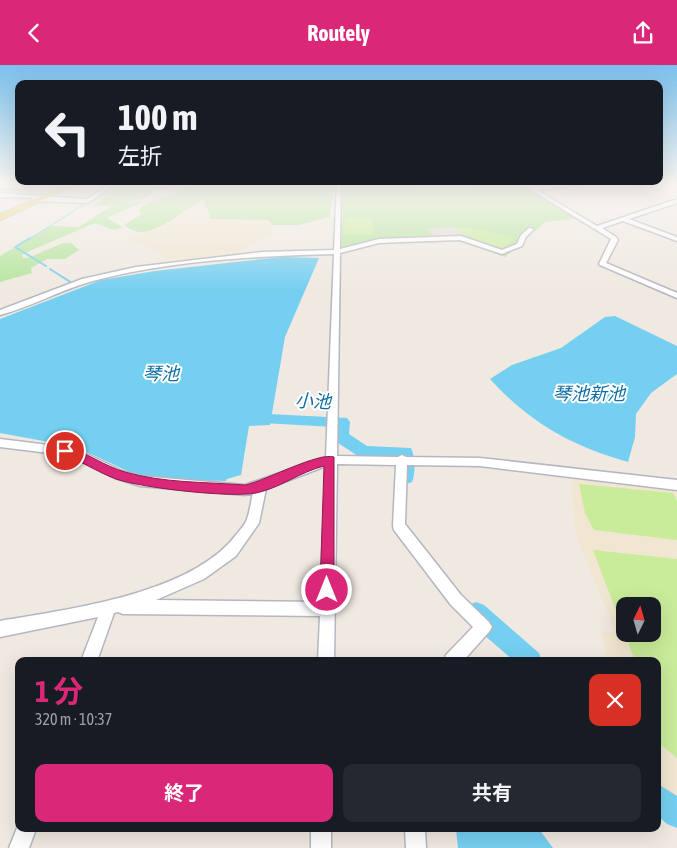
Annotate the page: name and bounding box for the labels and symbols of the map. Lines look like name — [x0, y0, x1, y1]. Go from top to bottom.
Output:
water label: 琴池 — [143, 363, 181, 384]
water label: 琴池新池 — [553, 383, 627, 404]
water label: 小池 — [295, 390, 333, 412]
pin — [44, 430, 86, 472]
position arrow — [300, 563, 352, 615]
north arrow — [616, 597, 661, 643]

